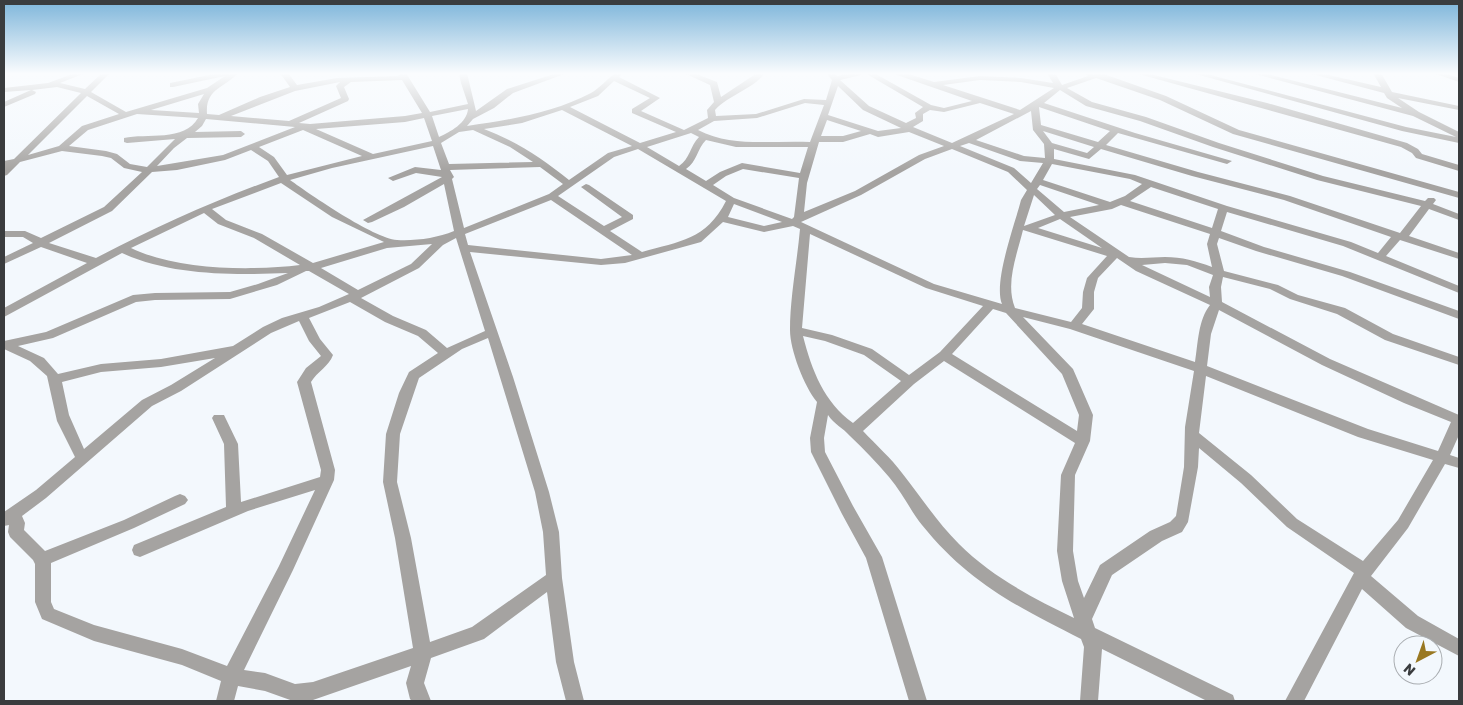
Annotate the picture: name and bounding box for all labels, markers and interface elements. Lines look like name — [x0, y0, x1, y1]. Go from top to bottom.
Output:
north arrow — [1393, 635, 1443, 685]
text: N — [1400, 660, 1419, 679]

